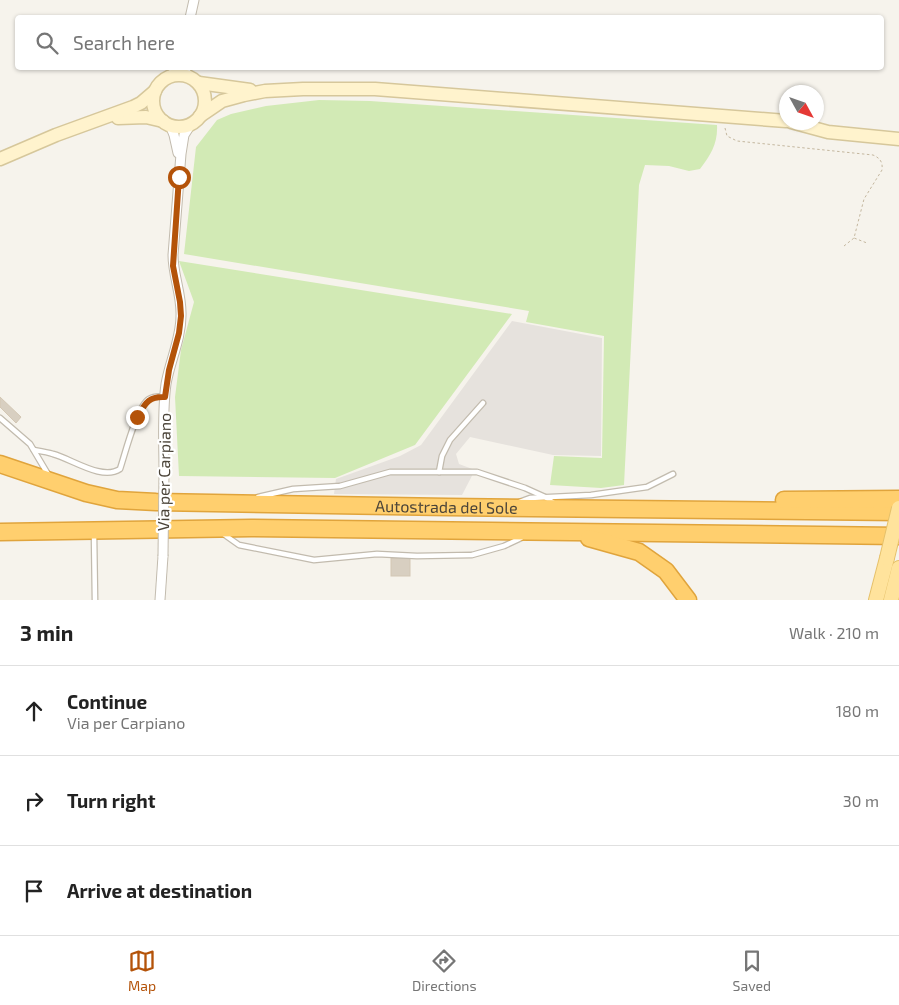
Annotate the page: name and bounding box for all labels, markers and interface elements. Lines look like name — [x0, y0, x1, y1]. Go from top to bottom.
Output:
search box — [15, 15, 884, 70]
icon: search — [33, 29, 61, 57]
text: Search here — [73, 31, 175, 54]
north arrow — [779, 85, 824, 130]
route start — [168, 166, 191, 189]
route end — [126, 406, 149, 429]
street label: Via per Carpiano — [153, 413, 174, 531]
street label: Autostrada del Sole — [375, 496, 518, 517]
text: 3 min — [20, 620, 73, 645]
text: Walk · 210 m — [789, 623, 879, 642]
text: Continue — [67, 690, 147, 713]
icon: ahead — [20, 697, 48, 725]
text: 180 m — [836, 701, 879, 720]
text: Via per Carpiano — [67, 713, 185, 732]
icon: right — [20, 787, 48, 815]
text: Turn right — [67, 789, 155, 812]
text: 30 m — [843, 791, 879, 810]
icon: arrive — [20, 877, 48, 905]
text: Arrive at destination — [67, 879, 252, 902]
tab: Map — [128, 947, 156, 994]
tab: Directions — [412, 947, 477, 994]
tab: Saved — [733, 947, 771, 994]

